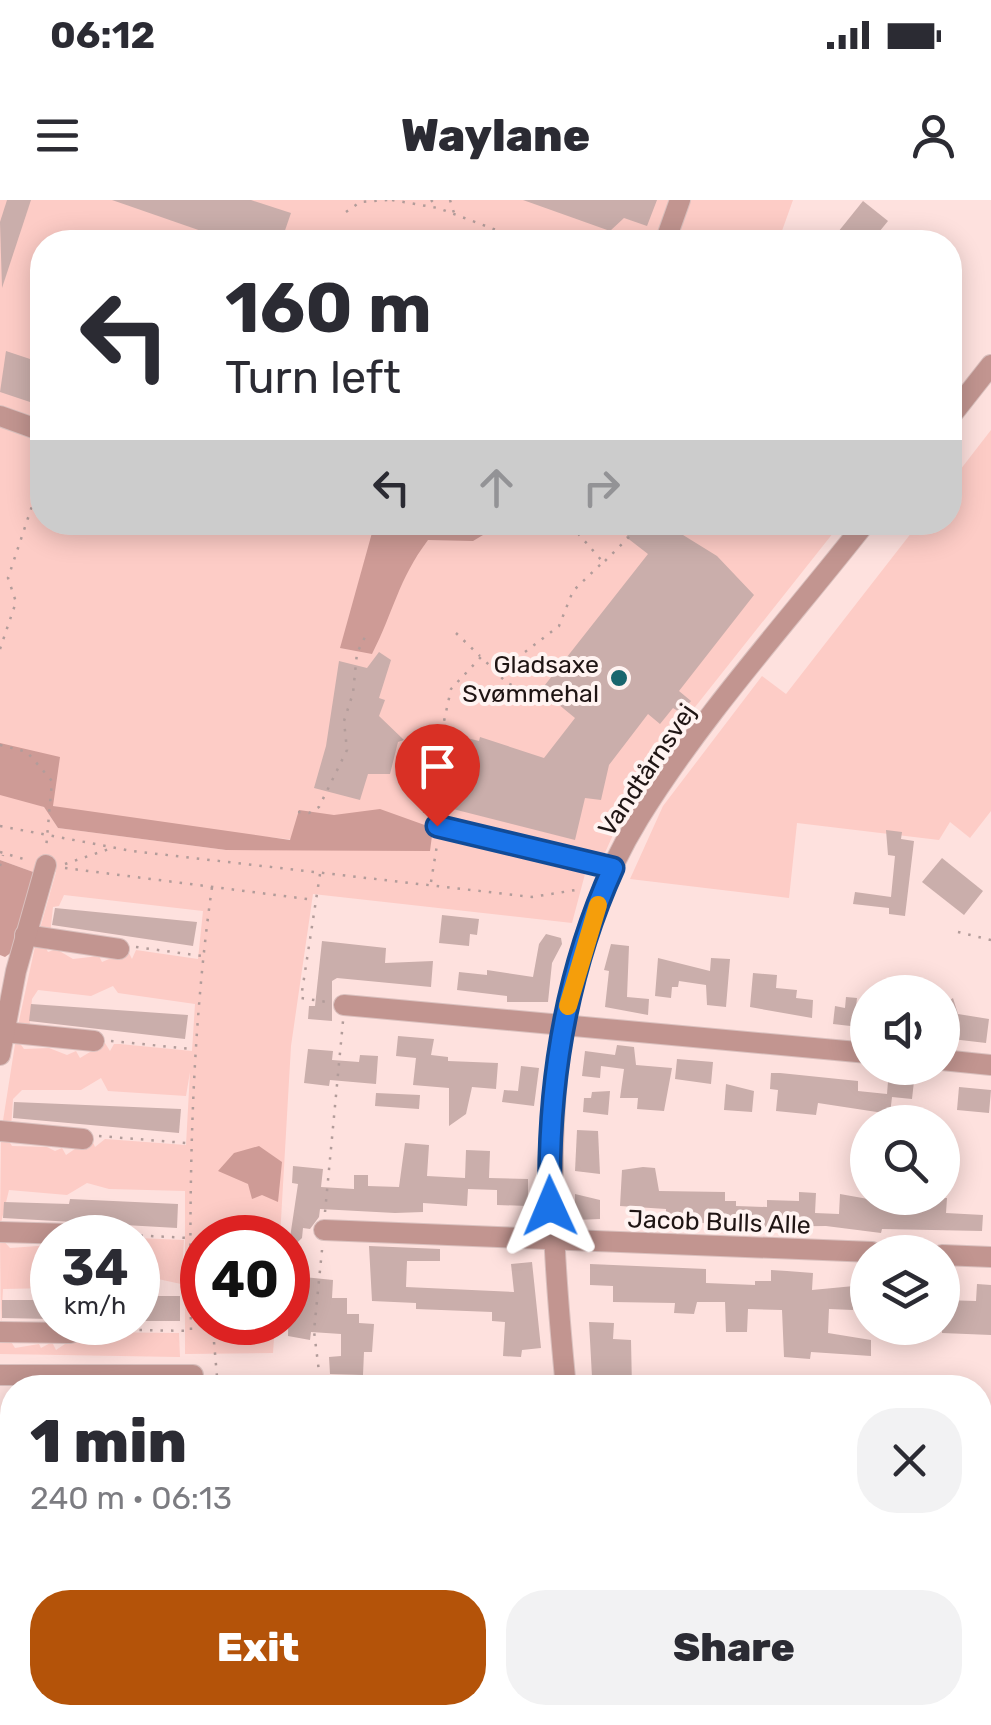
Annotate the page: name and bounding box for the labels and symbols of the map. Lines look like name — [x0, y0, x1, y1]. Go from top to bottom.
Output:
place label: Gladsaxe Svømmehal — [462, 650, 599, 708]
marker: Gladsaxe Svømmehal — [608, 667, 630, 689]
street label: Vandtårnsvej — [592, 698, 702, 842]
pin — [395, 724, 480, 827]
position arrow — [498, 1154, 602, 1258]
street label: Jacob Bulls Alle — [627, 1204, 811, 1240]
speed limit sign: 40 — [180, 1215, 310, 1345]

